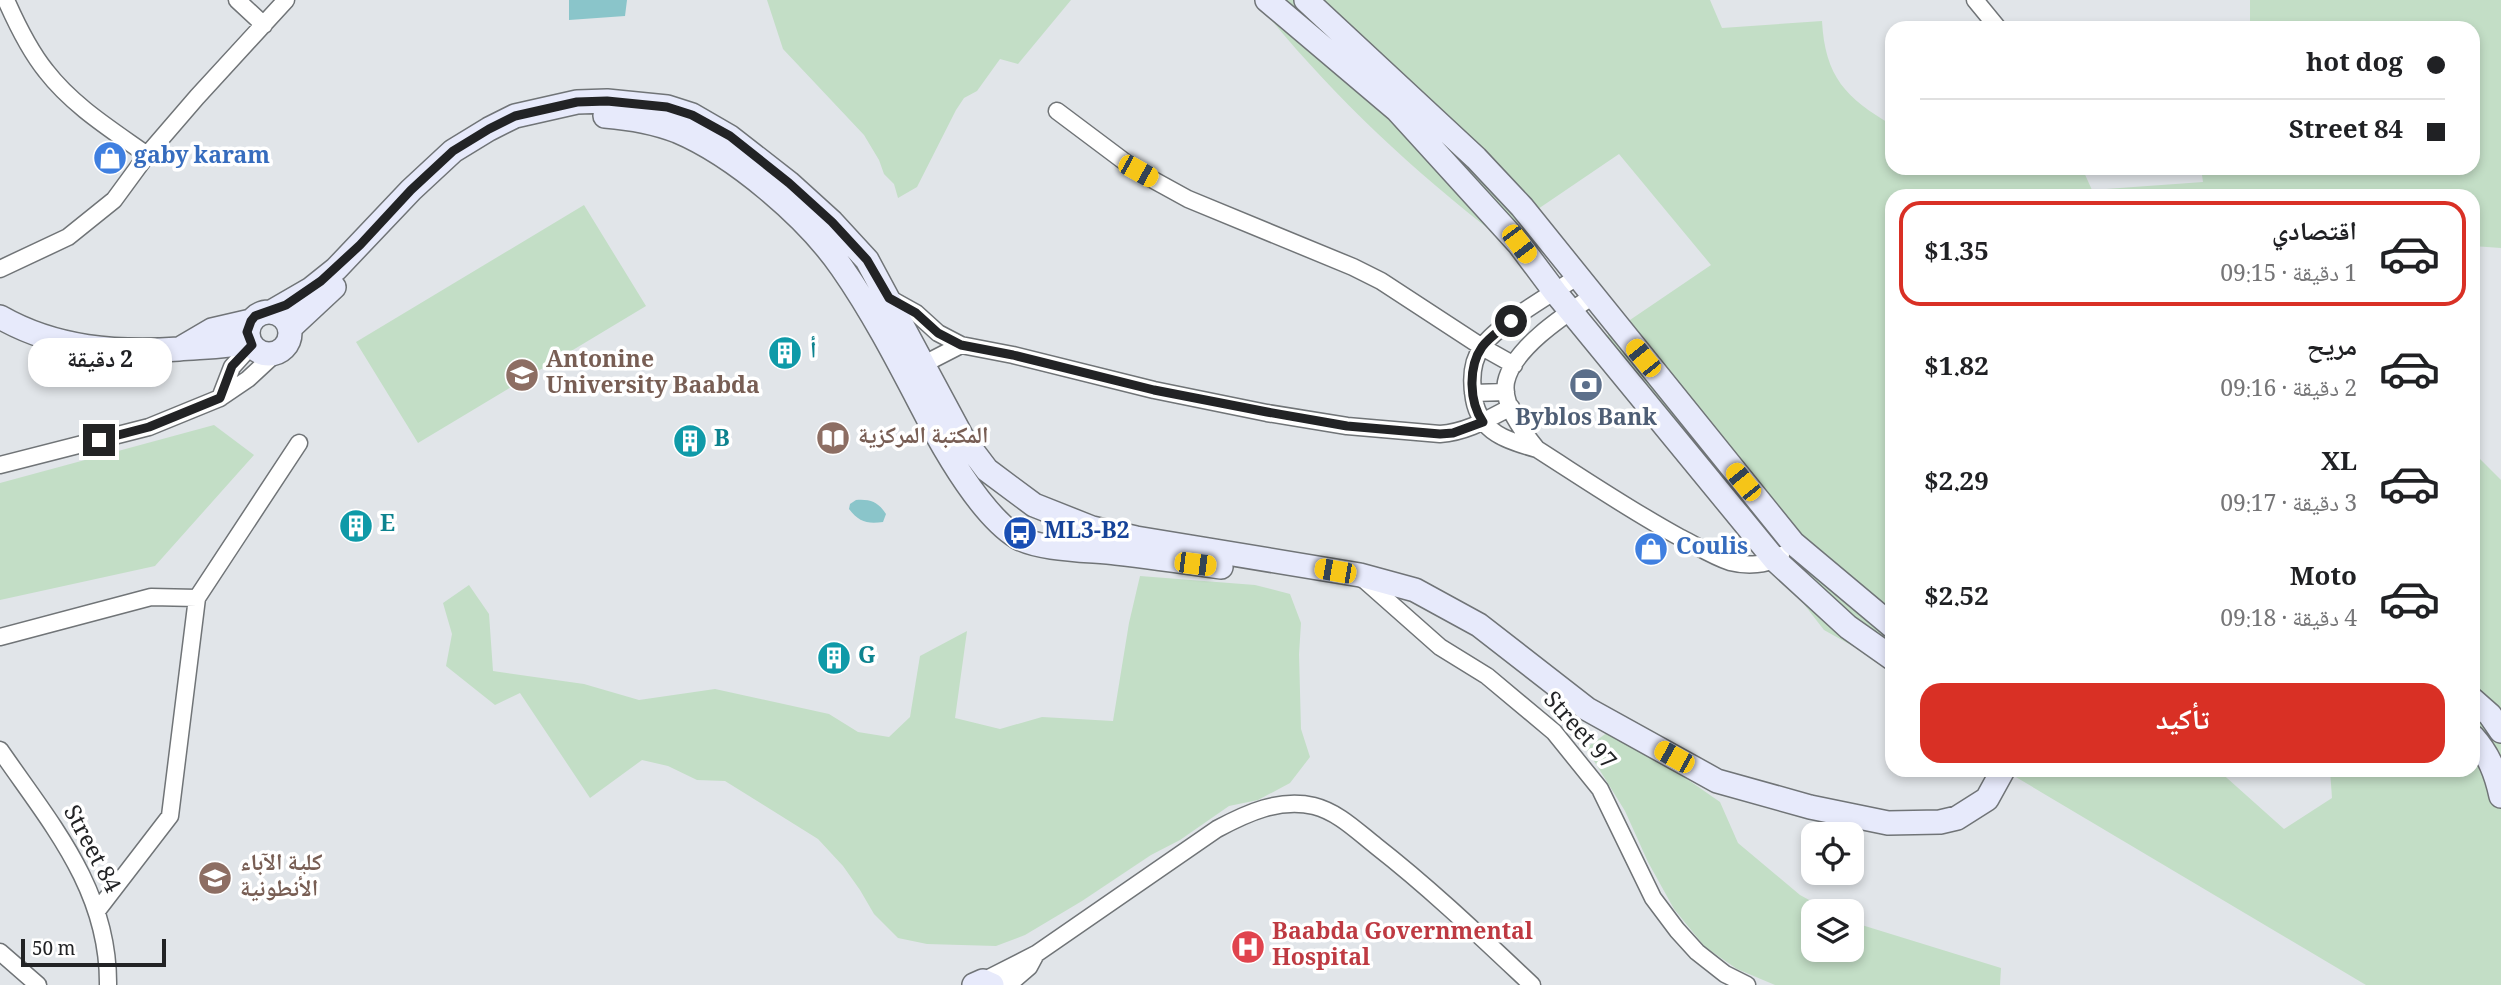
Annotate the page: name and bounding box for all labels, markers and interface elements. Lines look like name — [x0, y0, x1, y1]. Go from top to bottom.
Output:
text: hot dog — [2306, 43, 2403, 87]
text: Street 84 — [2289, 110, 2403, 154]
place label: gaby karam — [134, 138, 270, 178]
shop icon: gaby karam — [91, 139, 129, 177]
car — [1115, 152, 1162, 190]
text: اقتصادي — [2272, 212, 2357, 256]
car — [1498, 221, 1541, 267]
icon: car — [2378, 222, 2441, 285]
text: $1.35 — [1924, 232, 1989, 276]
text: 1 دقيقة · 09:15 — [2220, 256, 2357, 296]
route start — [1495, 305, 1527, 337]
text: مريح — [2307, 327, 2357, 371]
place label: أ — [810, 333, 817, 373]
building icon: أ — [766, 334, 804, 372]
car — [1622, 335, 1665, 381]
icon: car — [2378, 337, 2441, 400]
callout: 2 دقيقة — [27, 338, 171, 388]
text: 2 دقيقة — [67, 342, 133, 382]
place label: Antonine University Baabda — [546, 342, 760, 408]
text: $1.82 — [1924, 347, 1989, 391]
school or university icon: Antonine University Baabda — [503, 356, 541, 394]
bank icon: Byblos Bank — [1567, 366, 1605, 404]
text: 2 دقيقة · 09:16 — [2220, 371, 2357, 411]
place label: Byblos Bank — [1515, 400, 1657, 440]
place label: المكتبة المركزية — [858, 418, 989, 458]
library icon: المكتبة المركزية — [814, 419, 852, 457]
place label: B — [714, 421, 730, 461]
building icon: B — [671, 422, 709, 460]
route end — [83, 424, 115, 456]
text: XL — [2321, 442, 2357, 486]
icon: car — [2378, 452, 2441, 515]
car — [1722, 459, 1765, 505]
text: $2.29 — [1924, 462, 1989, 506]
text: 3 دقيقة · 09:17 — [2220, 486, 2357, 526]
place label: E — [380, 506, 395, 546]
building icon: E — [337, 507, 375, 545]
place label: ML3-B2 — [1044, 513, 1130, 553]
bus stop icon: ML3-B2 — [1001, 514, 1039, 552]
place label: Coulis — [1676, 529, 1748, 569]
shop icon: Coulis — [1632, 530, 1670, 568]
car — [1173, 551, 1218, 577]
car — [1313, 557, 1358, 585]
text: Moto — [2290, 557, 2357, 601]
icon: car — [2378, 567, 2441, 630]
text: $2.52 — [1924, 577, 1989, 621]
text: 4 دقيقة · 09:18 — [2220, 601, 2357, 641]
place label: G — [858, 638, 876, 678]
building icon: G — [815, 639, 853, 677]
street label: Street 97 — [1531, 683, 1625, 781]
button: تأكيد — [1920, 683, 2445, 763]
car — [1651, 738, 1698, 776]
street label: Street 84 — [50, 799, 130, 901]
map controls — [1801, 822, 1864, 962]
button: locate — [1801, 822, 1864, 885]
place label: كلية الآباء الأنطونية — [240, 845, 322, 911]
school or university icon: كلية الآباء الأنطونية — [196, 859, 234, 897]
button: layers — [1801, 899, 1864, 962]
place label: Baabda Governmental Hospital — [1272, 914, 1533, 980]
hospital icon: Baabda Governmental Hospital — [1229, 928, 1267, 966]
text: 50 m — [32, 935, 75, 967]
scale bar — [21, 936, 166, 968]

